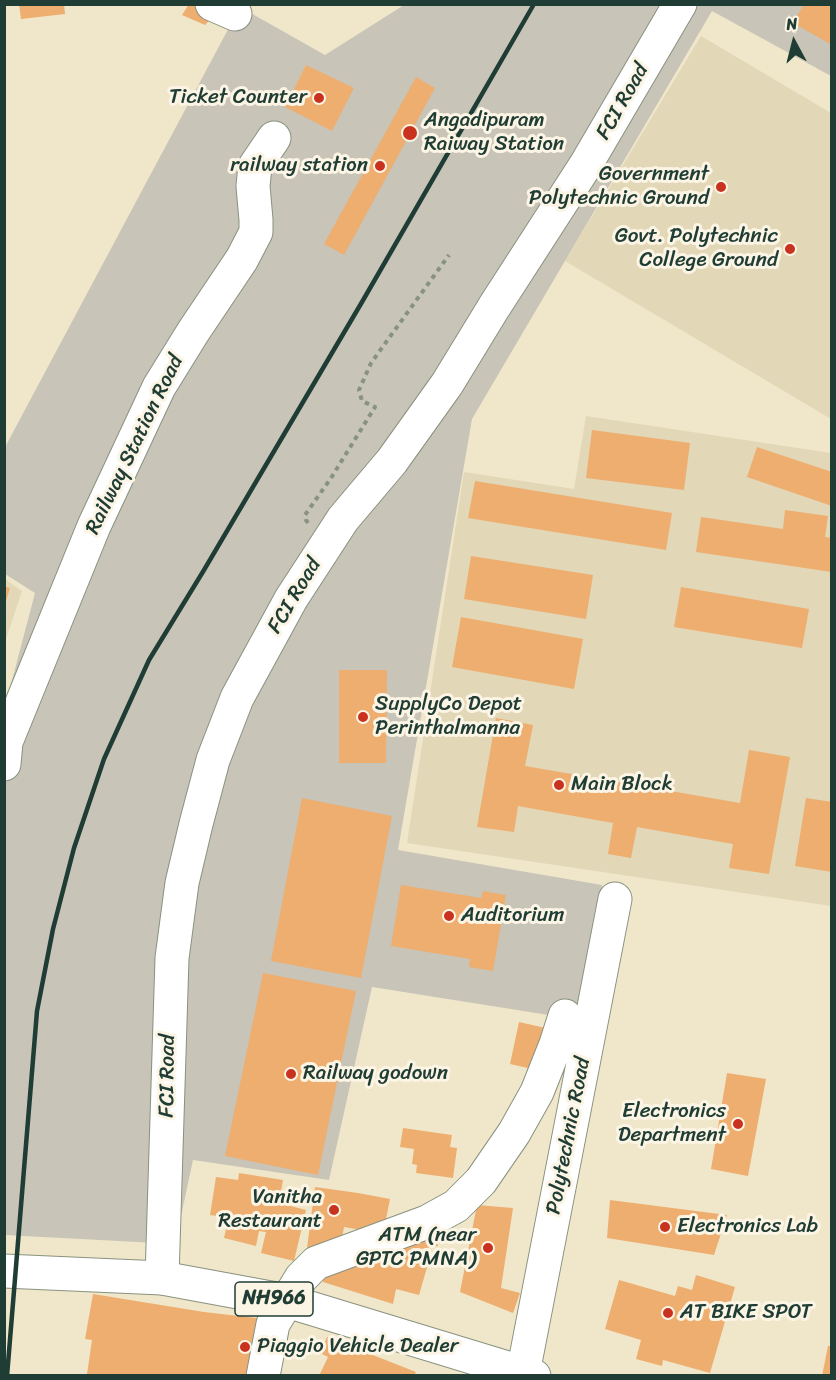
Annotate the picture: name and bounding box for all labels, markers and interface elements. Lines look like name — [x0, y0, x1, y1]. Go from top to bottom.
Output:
text: N — [784, 9, 799, 39]
north arrow — [764, 12, 824, 72]
street label: FCI Road — [591, 60, 655, 144]
place label: Ticket Counter — [169, 85, 307, 111]
marker: Ticket Counter — [312, 91, 326, 105]
place label: Angadipuram Raiway Station — [424, 108, 564, 158]
marker: Angadipuram Raiway Station — [401, 124, 419, 142]
place label: railway station — [230, 153, 368, 179]
marker: railway station — [373, 159, 387, 173]
place label: Government Polytechnic Ground — [529, 162, 709, 212]
marker: Government Polytechnic Ground — [714, 180, 728, 194]
place label: Govt. Polytechnic College Ground — [615, 224, 778, 274]
marker: Govt. Polytechnic College Ground — [783, 242, 797, 256]
street label: Railway Station Road — [81, 351, 189, 539]
street label: FCI Road — [263, 554, 327, 638]
place label: SupplyCo Depot Perinthalmanna — [375, 692, 522, 742]
marker: SupplyCo Depot Perinthalmanna — [356, 710, 370, 724]
place label: Main Block — [571, 772, 673, 798]
marker: Main Block — [552, 778, 566, 792]
place label: Auditorium — [461, 903, 564, 929]
marker: Auditorium — [442, 909, 456, 923]
street label: FCI Road — [155, 1034, 181, 1118]
street label: Polytechnic Road — [541, 1055, 597, 1217]
place label: Railway godown — [303, 1061, 448, 1087]
marker: Railway godown — [284, 1067, 298, 1081]
place label: Electronics Department — [618, 1099, 726, 1149]
marker: Electronics Department — [731, 1117, 745, 1131]
place label: Vanitha Restaurant — [218, 1185, 322, 1235]
marker: Vanitha Restaurant — [327, 1203, 341, 1217]
place label: Electronics Lab — [677, 1214, 818, 1240]
marker: Electronics Lab — [658, 1220, 672, 1234]
place label: ATM (near GPTC PMNA) — [356, 1223, 476, 1273]
marker: ATM (near GPTC PMNA) — [481, 1241, 495, 1255]
road number: NH966 — [235, 1282, 313, 1316]
place label: AT BIKE SPOT — [680, 1300, 812, 1326]
marker: AT BIKE SPOT — [661, 1306, 675, 1320]
place label: Piaggio Vehicle Dealer — [257, 1334, 458, 1360]
marker: Piaggio Vehicle Dealer — [238, 1340, 252, 1354]

